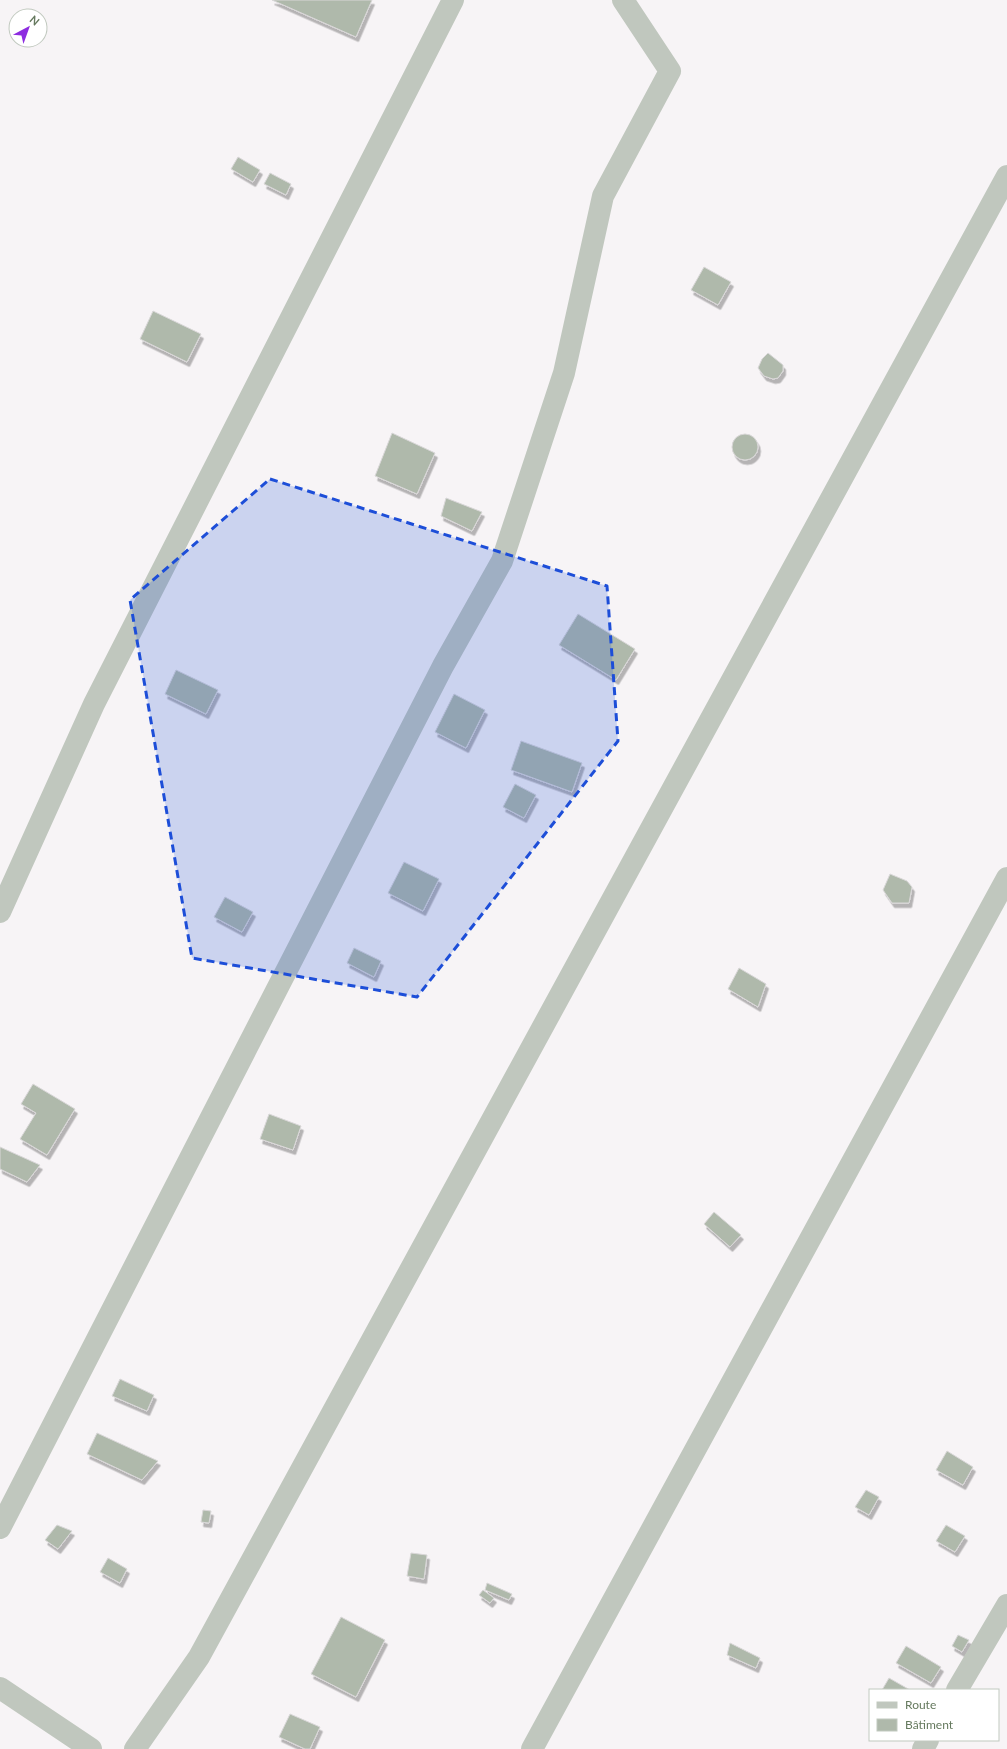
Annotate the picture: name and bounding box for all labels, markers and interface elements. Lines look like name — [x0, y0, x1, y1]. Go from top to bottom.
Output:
north arrow — [8, 8, 48, 48]
text: N — [27, 12, 42, 28]
legend — [869, 1689, 999, 1741]
text: Route — [905, 1697, 936, 1712]
text: Bâtiment — [905, 1717, 954, 1732]

